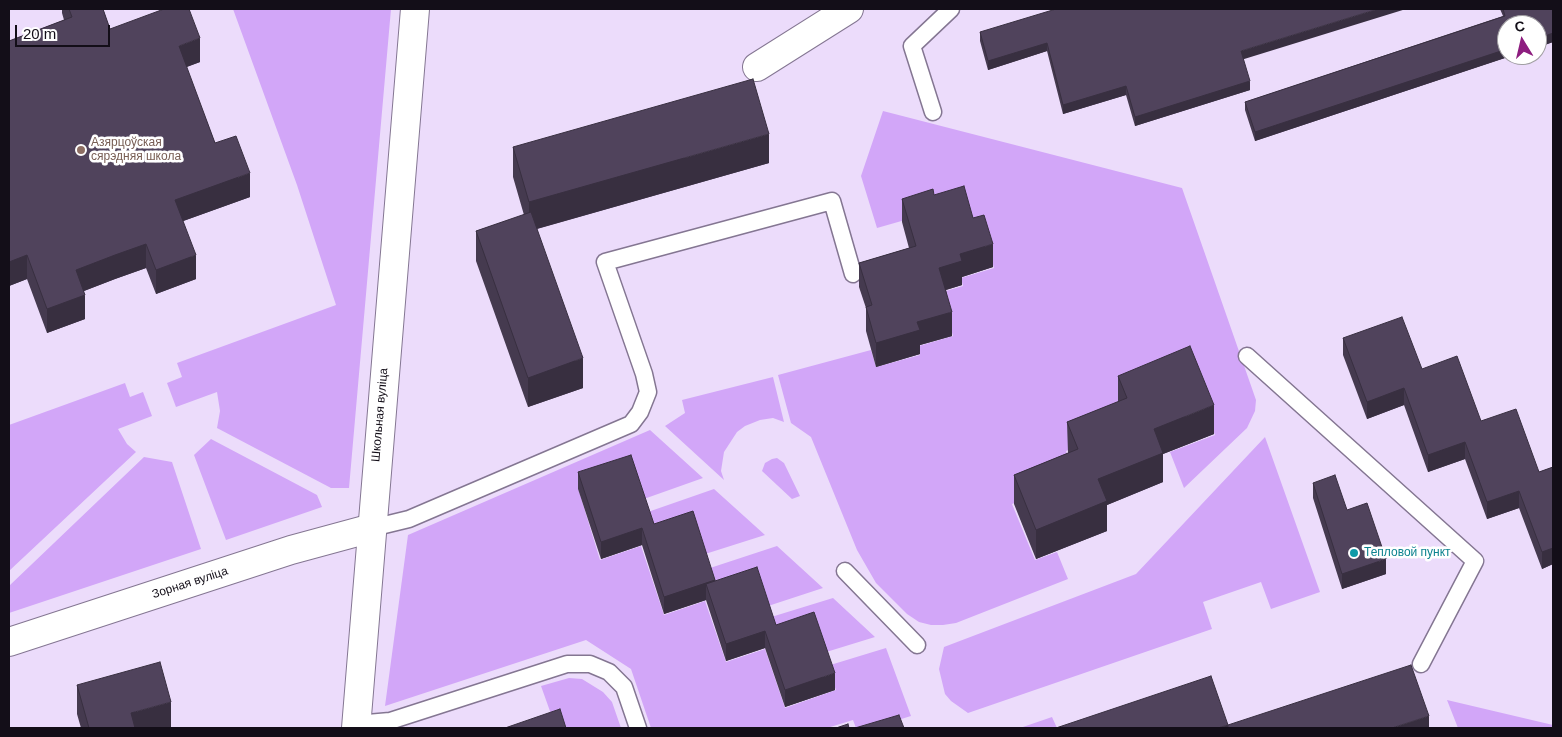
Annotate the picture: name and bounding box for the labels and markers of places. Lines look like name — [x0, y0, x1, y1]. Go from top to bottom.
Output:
place label: Азярцоўская сярэдняя школа — [91, 136, 181, 164]
marker: Азярцоўская сярэдняя школа — [75, 144, 87, 156]
place label: Тепловой пункт — [1364, 546, 1451, 560]
marker: Тепловой пункт — [1348, 547, 1360, 559]

